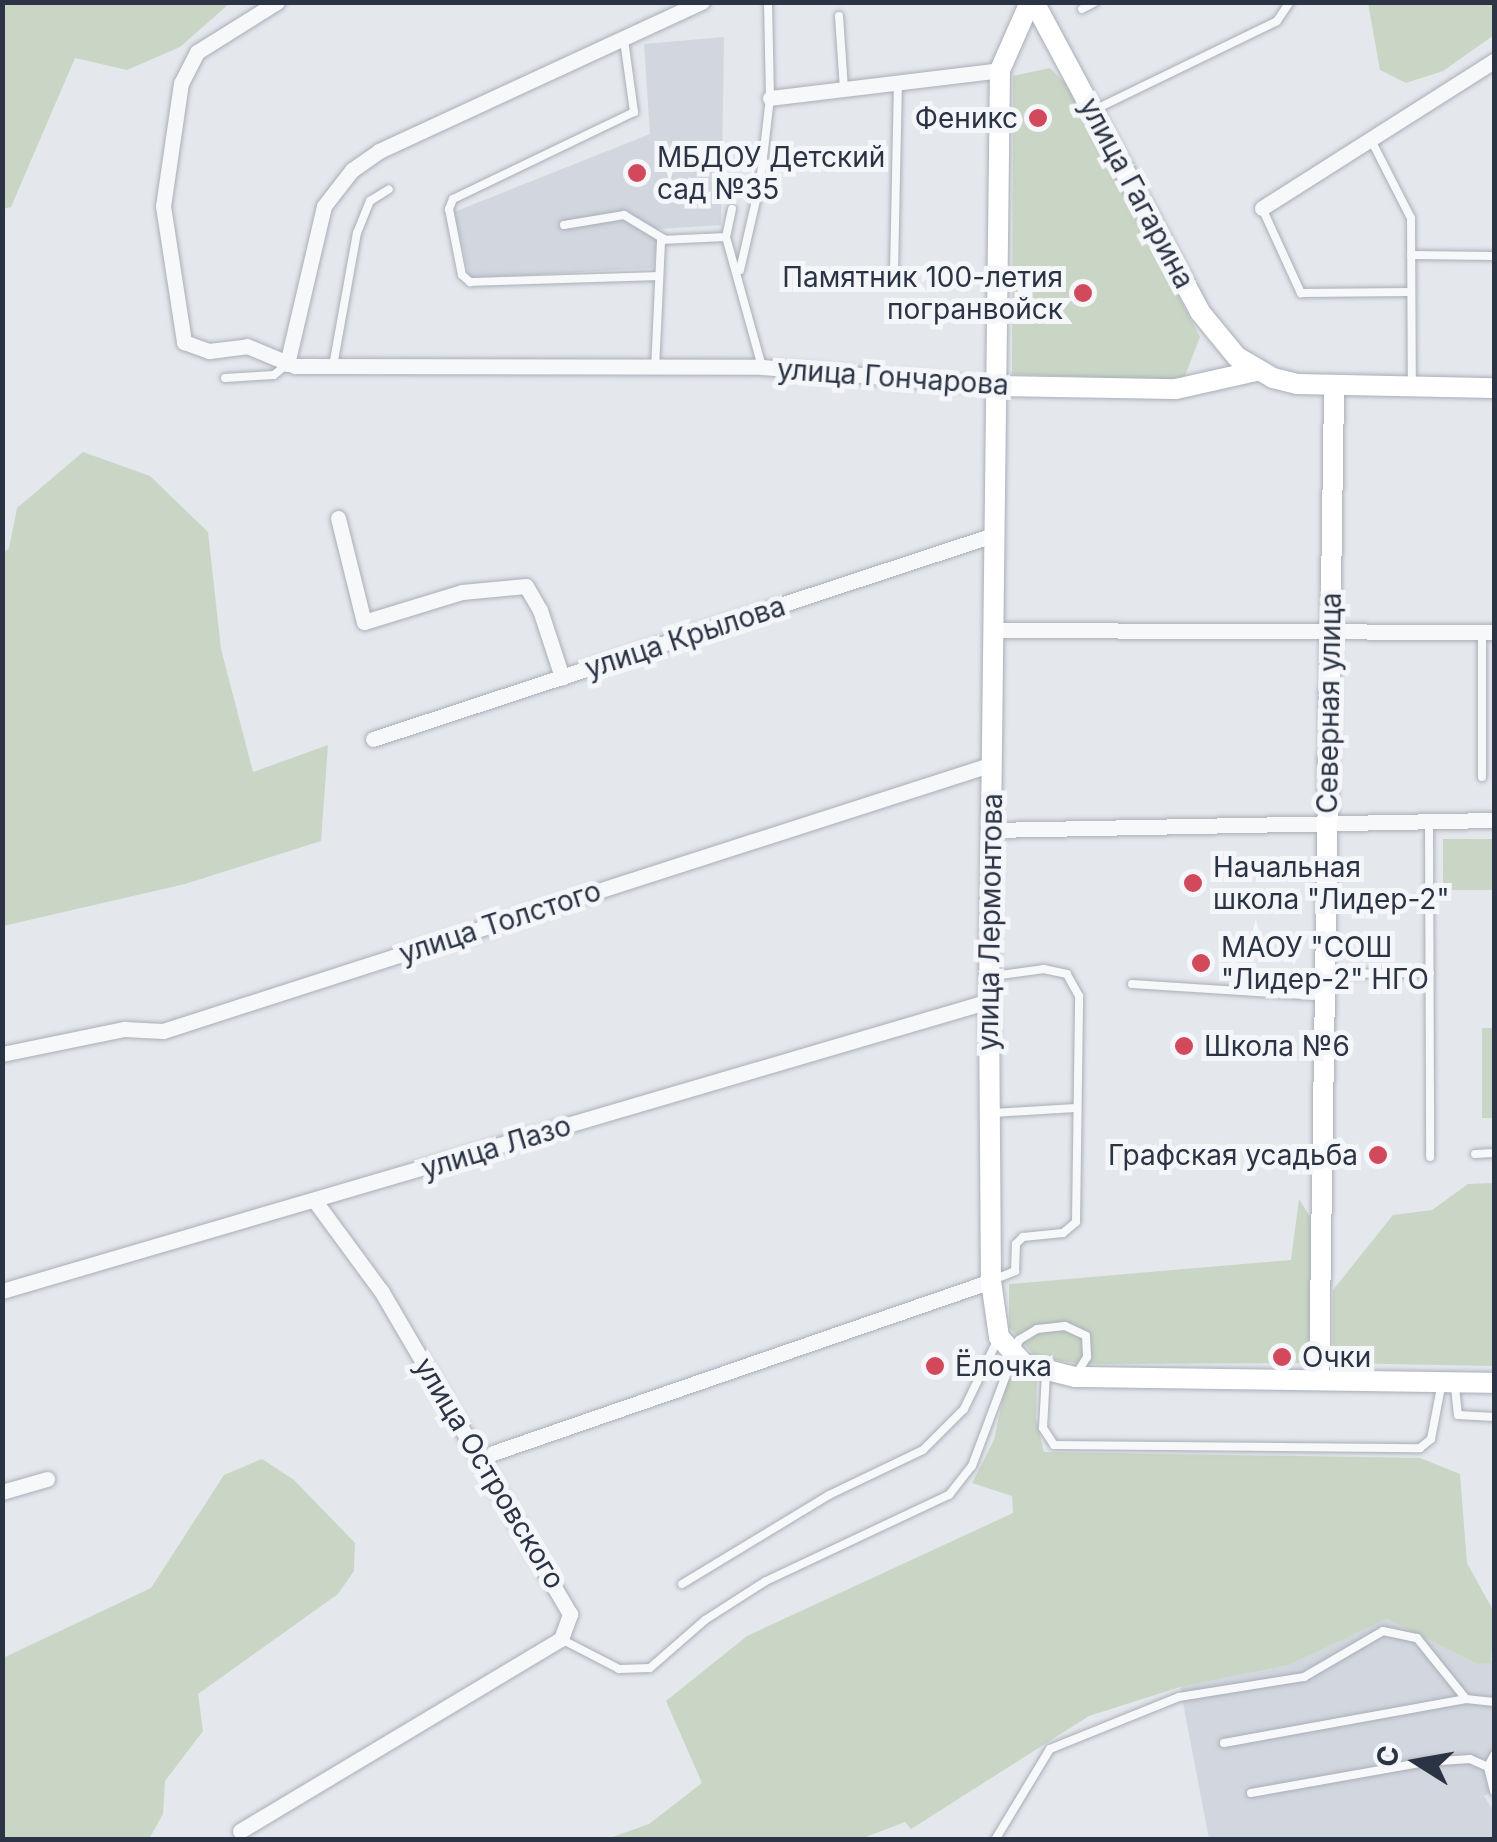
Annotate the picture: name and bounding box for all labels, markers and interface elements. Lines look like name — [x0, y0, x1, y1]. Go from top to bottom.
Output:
street label: улица Гагарина — [1073, 92, 1201, 294]
place label: Феникс — [915, 101, 1018, 135]
marker: Феникс — [1027, 107, 1049, 129]
place label: МБДОУ Детский сад №35 — [657, 140, 885, 206]
marker: МБДОУ Детский сад №35 — [626, 162, 648, 184]
place label: Памятник 100-летия погранвойск — [782, 260, 1063, 326]
marker: Памятник 100-летия погранвойск — [1072, 282, 1094, 304]
street label: улица Гончарова — [776, 352, 1010, 402]
street label: улица Крылова — [581, 589, 789, 685]
street label: Северная улица — [1310, 592, 1348, 814]
street label: улица Лермонтова — [971, 793, 1009, 1051]
place label: Начальная школа "Лидер-2" — [1213, 850, 1449, 916]
marker: Начальная школа "Лидер-2" — [1182, 872, 1204, 894]
street label: улица Толстого — [395, 874, 605, 970]
place label: МАОУ "СОШ "Лидер-2" НГО — [1221, 930, 1429, 996]
marker: МАОУ "СОШ "Лидер-2" НГО — [1190, 952, 1212, 974]
place label: Школа №6 — [1204, 1029, 1350, 1063]
marker: Школа №6 — [1173, 1035, 1195, 1057]
street label: улица Лазо — [417, 1108, 575, 1186]
place label: Графская усадьба — [1108, 1138, 1358, 1172]
marker: Графская усадьба — [1367, 1144, 1389, 1166]
place label: Очки — [1302, 1340, 1371, 1374]
marker: Очки — [1271, 1346, 1293, 1368]
place label: Ёлочка — [955, 1349, 1052, 1383]
street label: улица Островского — [408, 1351, 572, 1595]
marker: Ёлочка — [924, 1355, 946, 1377]
north arrow — [1367, 1712, 1467, 1812]
text: С — [1369, 1743, 1406, 1770]

